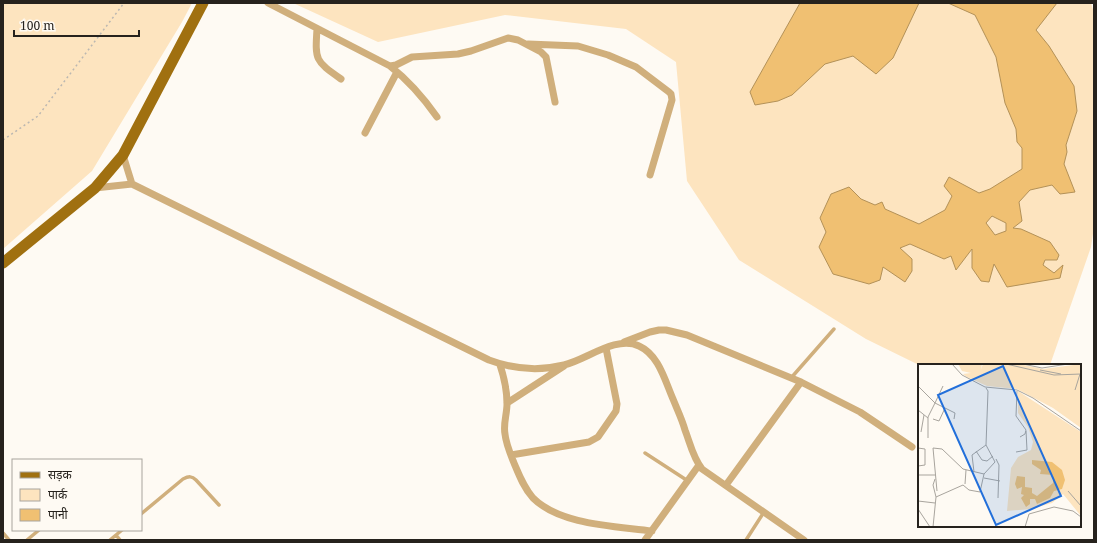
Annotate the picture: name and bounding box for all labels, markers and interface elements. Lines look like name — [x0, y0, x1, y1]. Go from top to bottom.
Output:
scale bar — [14, 12, 139, 38]
text: 100 m — [20, 17, 55, 34]
inset map — [918, 364, 1081, 527]
legend — [12, 459, 142, 531]
text: सड़क — [48, 466, 73, 483]
text: पार्क — [48, 486, 68, 503]
text: पानी — [48, 506, 69, 523]

